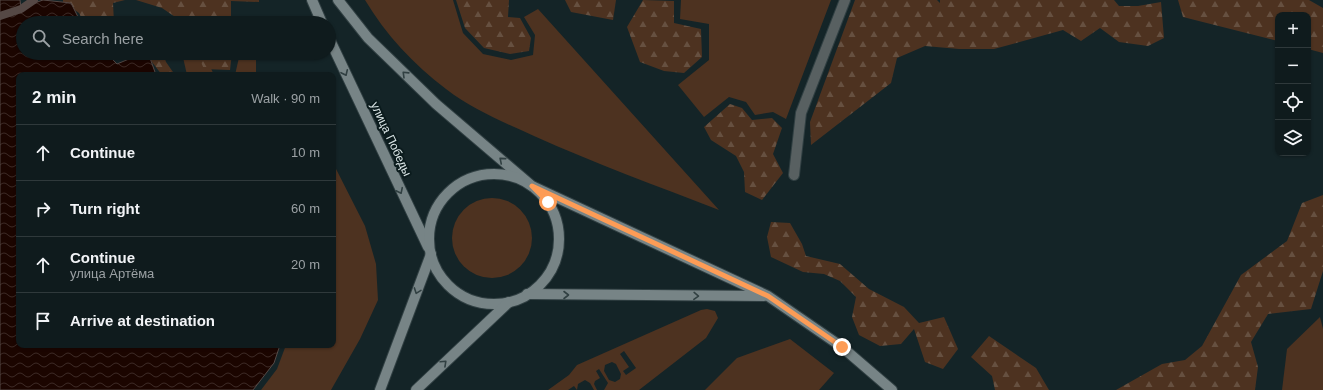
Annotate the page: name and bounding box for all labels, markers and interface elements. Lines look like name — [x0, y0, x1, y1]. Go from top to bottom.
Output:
map controls — [1275, 12, 1311, 156]
button: + — [1275, 12, 1311, 48]
search box — [16, 16, 336, 60]
icon: search — [30, 27, 52, 49]
text: Search here — [62, 30, 144, 47]
button: − — [1275, 48, 1311, 84]
one-way arrow — [340, 69, 348, 76]
one-way arrow — [402, 71, 410, 79]
button: locate — [1275, 84, 1311, 120]
text: 2 min — [32, 88, 76, 107]
text: Walk · 90 m — [251, 91, 320, 106]
street label: улица Победы — [368, 100, 414, 178]
button: layers — [1275, 120, 1311, 156]
icon: ahead — [32, 142, 54, 164]
text: Continue — [70, 144, 135, 161]
text: 10 m — [291, 145, 320, 160]
one-way arrow — [500, 158, 507, 165]
one-way arrow — [395, 187, 403, 194]
route start — [539, 193, 557, 211]
icon: right — [32, 198, 54, 220]
text: Turn right — [70, 200, 140, 217]
text: 60 m — [291, 201, 320, 216]
text: Continue — [70, 249, 135, 266]
icon: ahead — [32, 254, 54, 276]
text: 20 m — [291, 257, 320, 272]
text: улица Артёма — [70, 266, 154, 281]
one-way arrow — [414, 287, 422, 294]
one-way arrow — [563, 291, 569, 299]
one-way arrow — [693, 291, 699, 300]
icon: arrive — [32, 310, 54, 332]
text: Arrive at destination — [70, 312, 215, 329]
route end — [833, 338, 851, 356]
one-way arrow — [439, 360, 447, 368]

